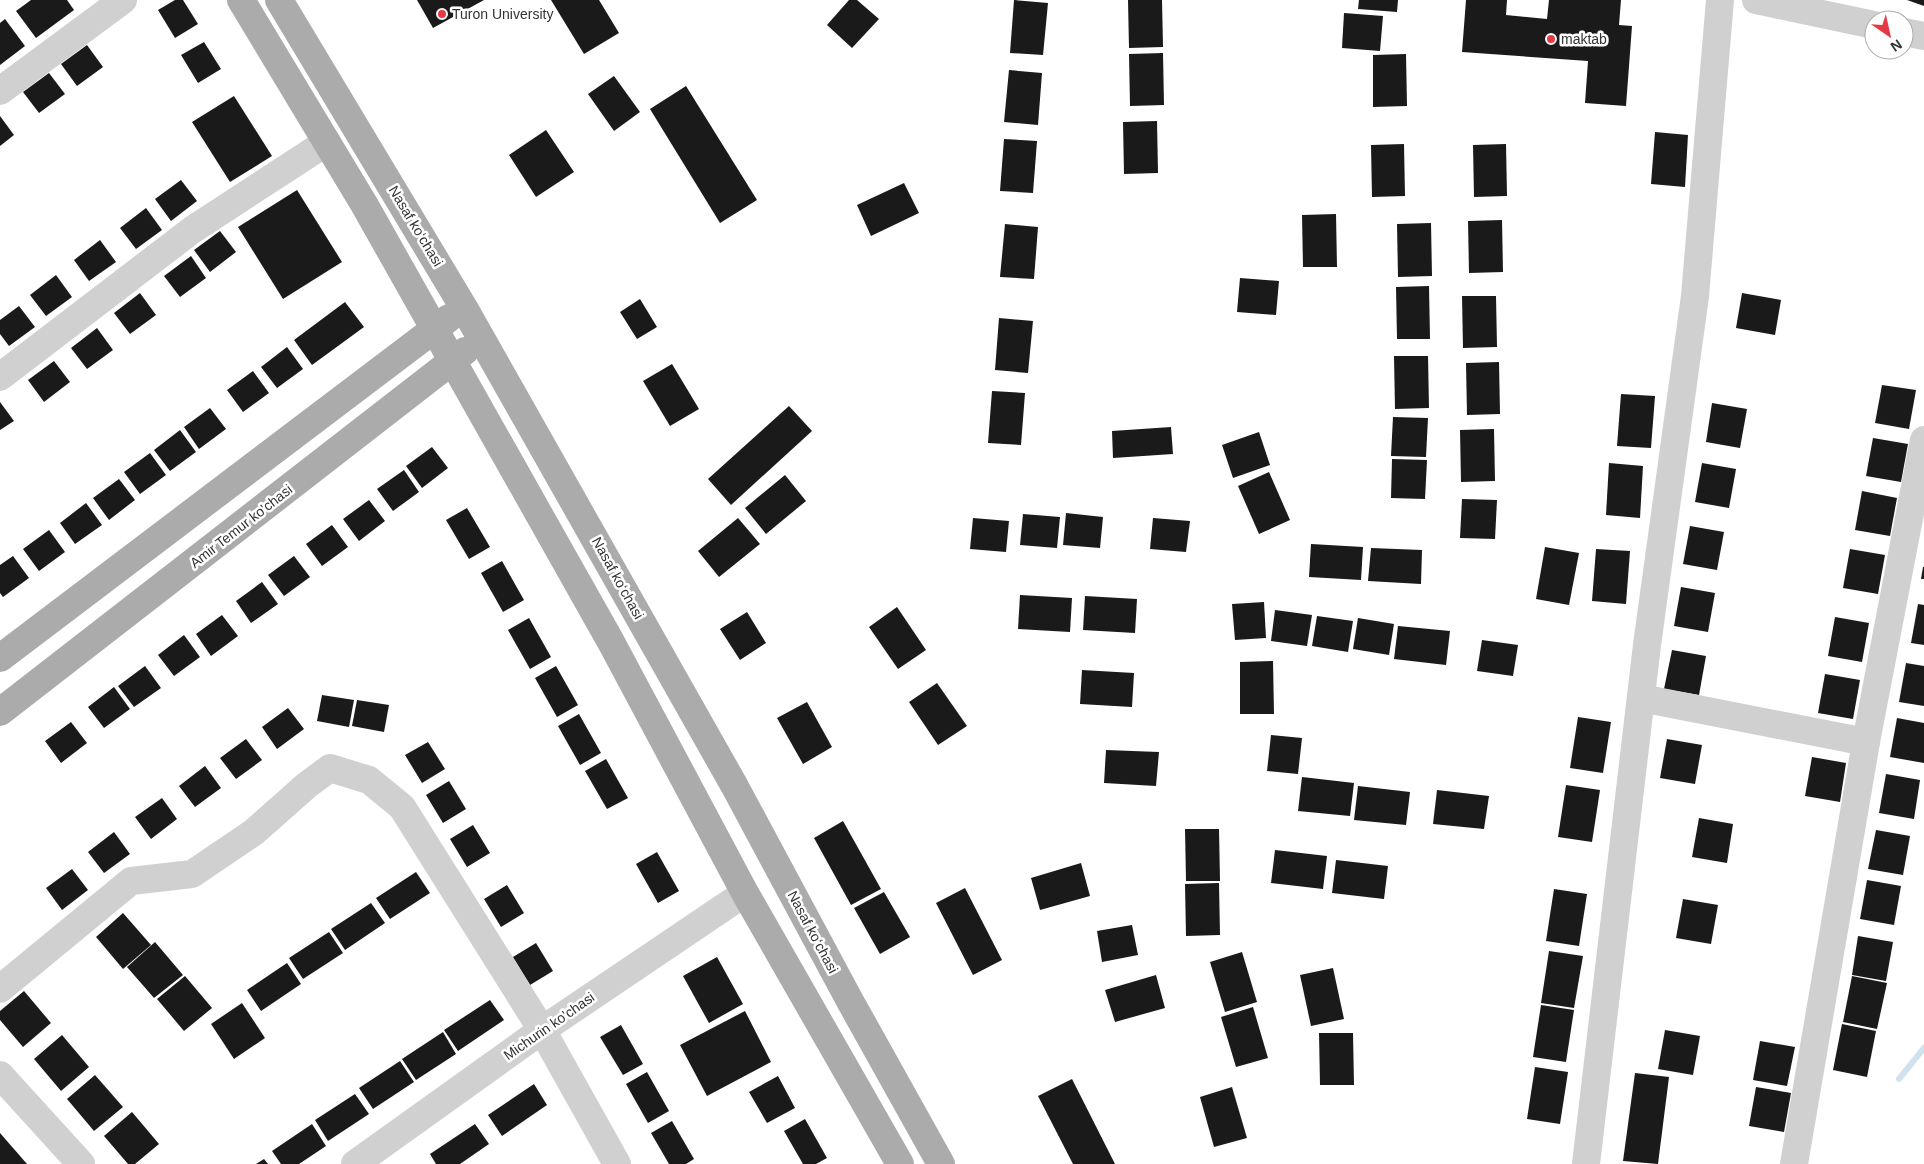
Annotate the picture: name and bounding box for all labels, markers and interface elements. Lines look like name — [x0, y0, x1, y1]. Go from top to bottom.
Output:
place label: Turon University — [452, 6, 553, 22]
marker: Turon University — [436, 8, 448, 20]
north arrow — [1864, 10, 1914, 60]
place label: maktab — [1561, 31, 1607, 47]
marker: maktab — [1545, 33, 1557, 45]
text: N — [1888, 36, 1905, 55]
street label: Nasaf ko‘chasi — [386, 183, 446, 269]
street label: Amir Temur ko'chasi — [187, 481, 295, 571]
street label: Nasaf ko‘chasi — [589, 534, 647, 622]
street label: Nasaf ko‘chasi — [785, 888, 841, 976]
street label: Michurin ko'chasi — [501, 989, 597, 1063]

